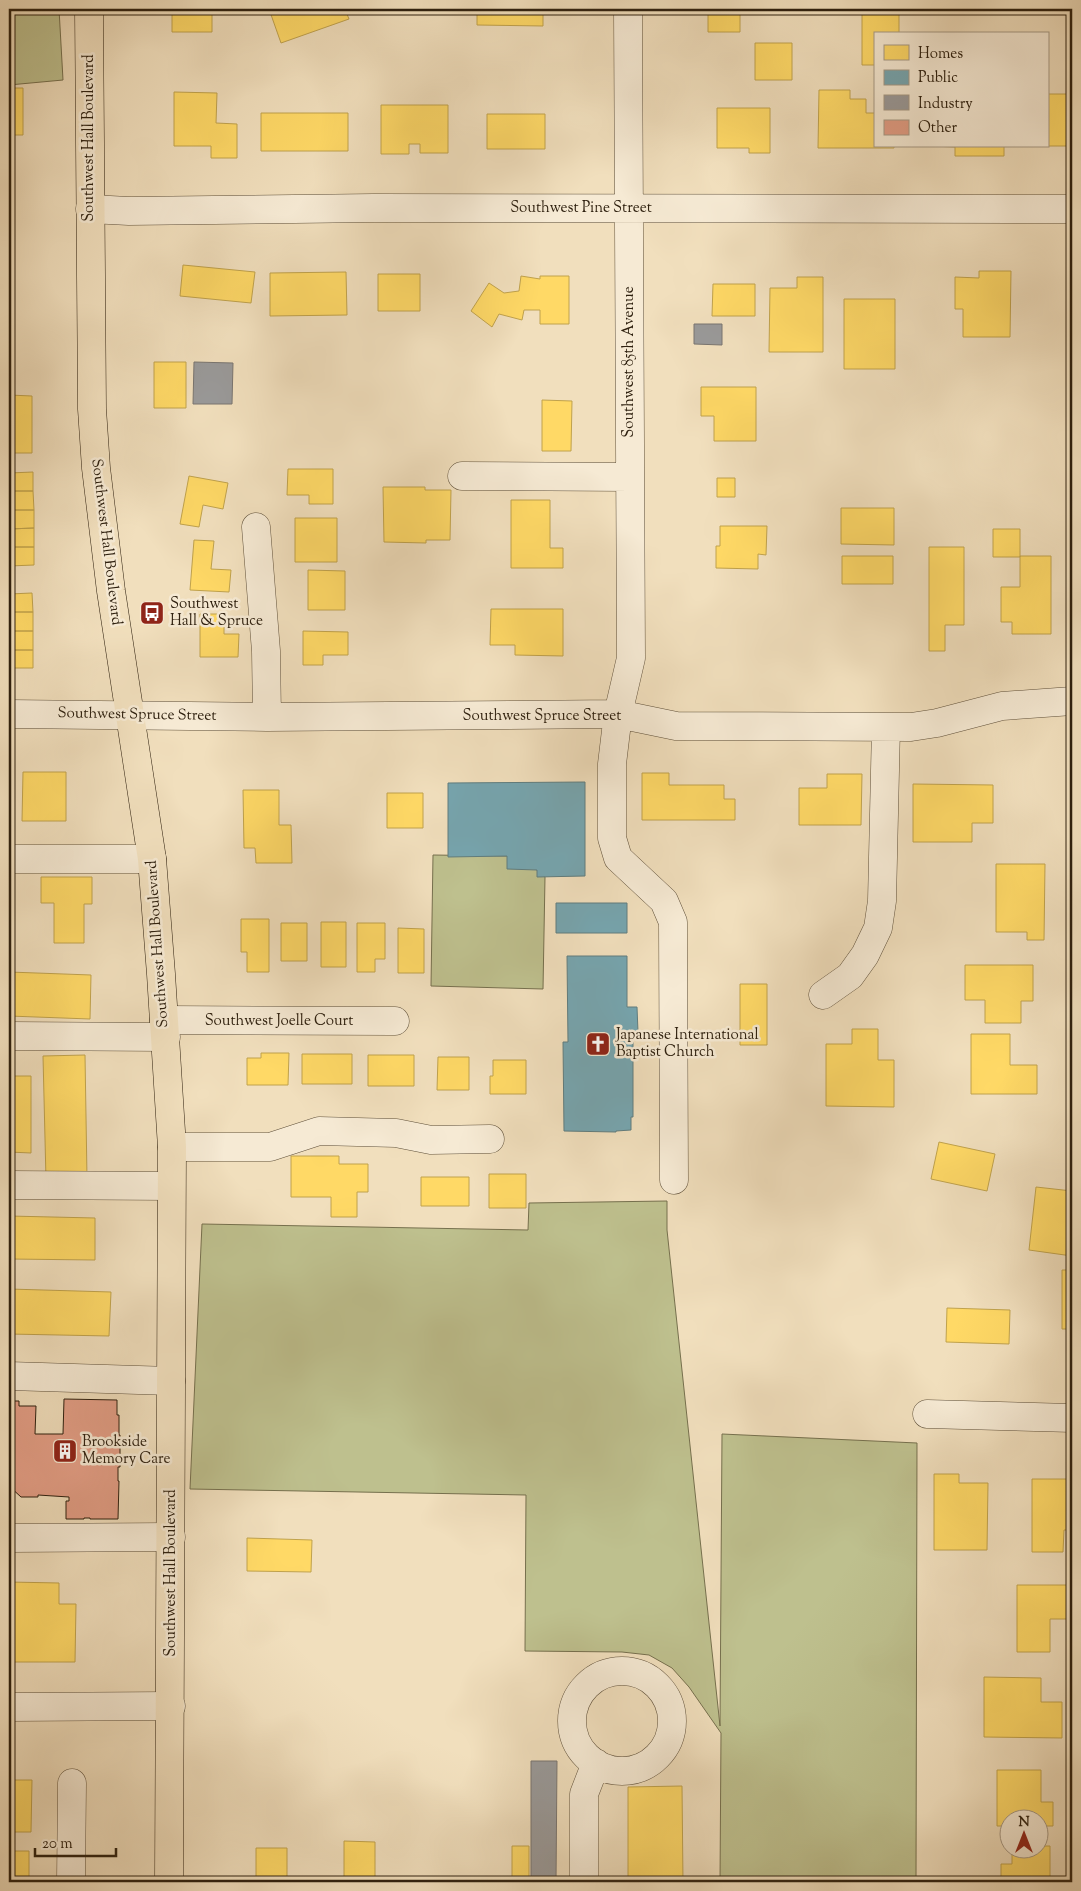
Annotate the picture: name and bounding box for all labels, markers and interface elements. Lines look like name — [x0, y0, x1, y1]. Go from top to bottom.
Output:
legend — [874, 32, 1048, 148]
text: Homes — [918, 44, 963, 65]
street label: Southwest Hall Boulevard — [79, 54, 100, 222]
text: Public — [918, 68, 958, 89]
text: Industry — [918, 94, 973, 115]
text: Other — [918, 118, 958, 139]
street label: Southwest Pine Street — [510, 198, 652, 219]
street label: Southwest 85th Avenue — [619, 286, 640, 438]
street label: Southwest Hall Boulevard — [85, 458, 127, 627]
place label: Southwest Hall & Spruce — [170, 594, 263, 632]
bus stop icon: Southwest Hall & Spruce — [139, 600, 165, 626]
street label: Southwest Spruce Street — [57, 703, 217, 727]
street label: Southwest Spruce Street — [463, 706, 621, 727]
street label: Southwest Hall Boulevard — [142, 859, 174, 1028]
street label: Southwest Joelle Court — [205, 1011, 353, 1032]
place label: Japanese International Baptist Church — [615, 1025, 759, 1063]
church icon: Japanese International Baptist Church — [585, 1031, 611, 1057]
place label: Brookside Memory Care — [82, 1432, 171, 1470]
building icon: Brookside Memory Care — [52, 1438, 78, 1464]
street label: Southwest Hall Boulevard — [161, 1489, 182, 1657]
north arrow — [998, 1808, 1048, 1858]
text: N — [1018, 1813, 1030, 1833]
scale bar — [35, 1826, 116, 1858]
text: 20 m — [42, 1834, 73, 1855]

